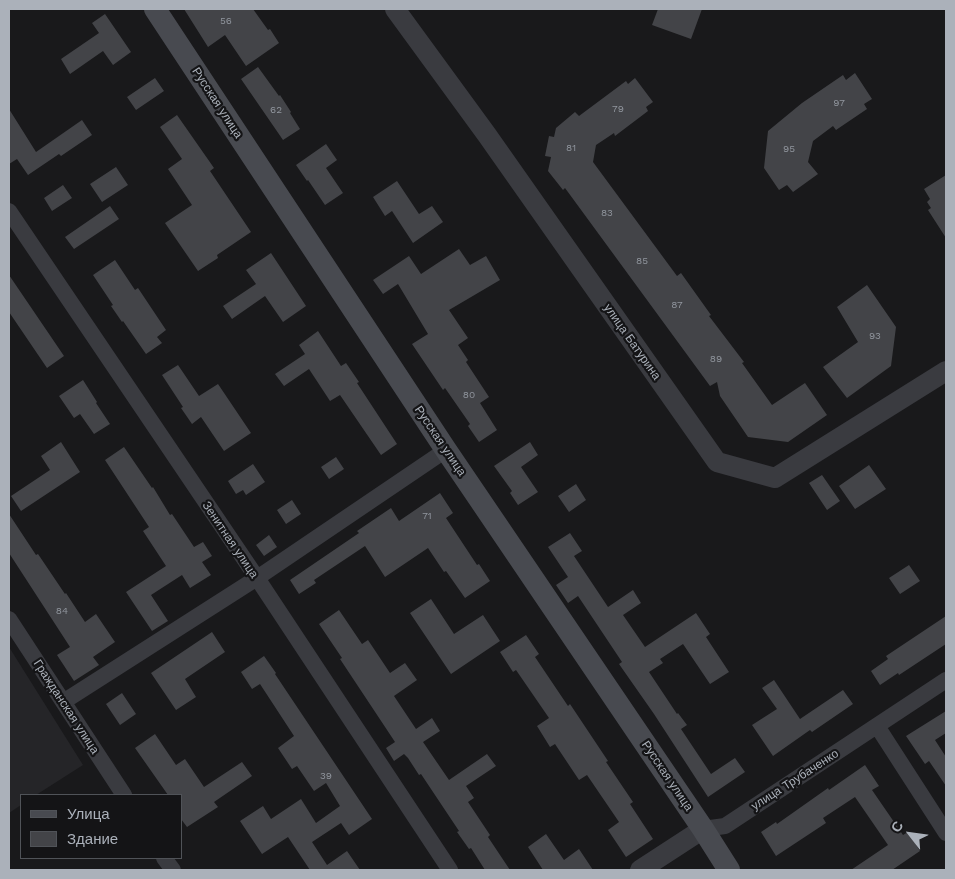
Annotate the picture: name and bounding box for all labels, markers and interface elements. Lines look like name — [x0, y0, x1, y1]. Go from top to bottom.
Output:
house number: 56 — [220, 15, 232, 27]
street label: Русская улица — [189, 65, 245, 141]
house number: 97 — [833, 97, 845, 109]
house number: 79 — [612, 103, 624, 115]
house number: 62 — [270, 104, 282, 116]
house number: 81 — [566, 142, 576, 154]
house number: 95 — [783, 143, 795, 155]
house number: 83 — [601, 207, 613, 219]
house number: 85 — [636, 255, 648, 267]
house number: 87 — [671, 299, 683, 311]
street label: улица Батурина — [600, 301, 664, 383]
house number: 93 — [869, 330, 881, 342]
house number: 89 — [710, 353, 722, 365]
house number: 80 — [463, 389, 475, 401]
street label: Русская улица — [411, 403, 469, 479]
street label: Зенитная улица — [199, 499, 261, 581]
house number: 71 — [422, 510, 432, 522]
house number: 84 — [56, 605, 68, 617]
street label: Гражданская улица — [30, 657, 102, 757]
street label: Русская улица — [638, 738, 696, 814]
street label: улица Трубаченко — [749, 746, 841, 814]
house number: 39 — [320, 770, 332, 782]
legend — [20, 794, 182, 859]
text: Улица — [67, 805, 110, 823]
north arrow — [885, 809, 935, 859]
text: С — [888, 818, 906, 835]
text: Здание — [67, 830, 118, 848]

